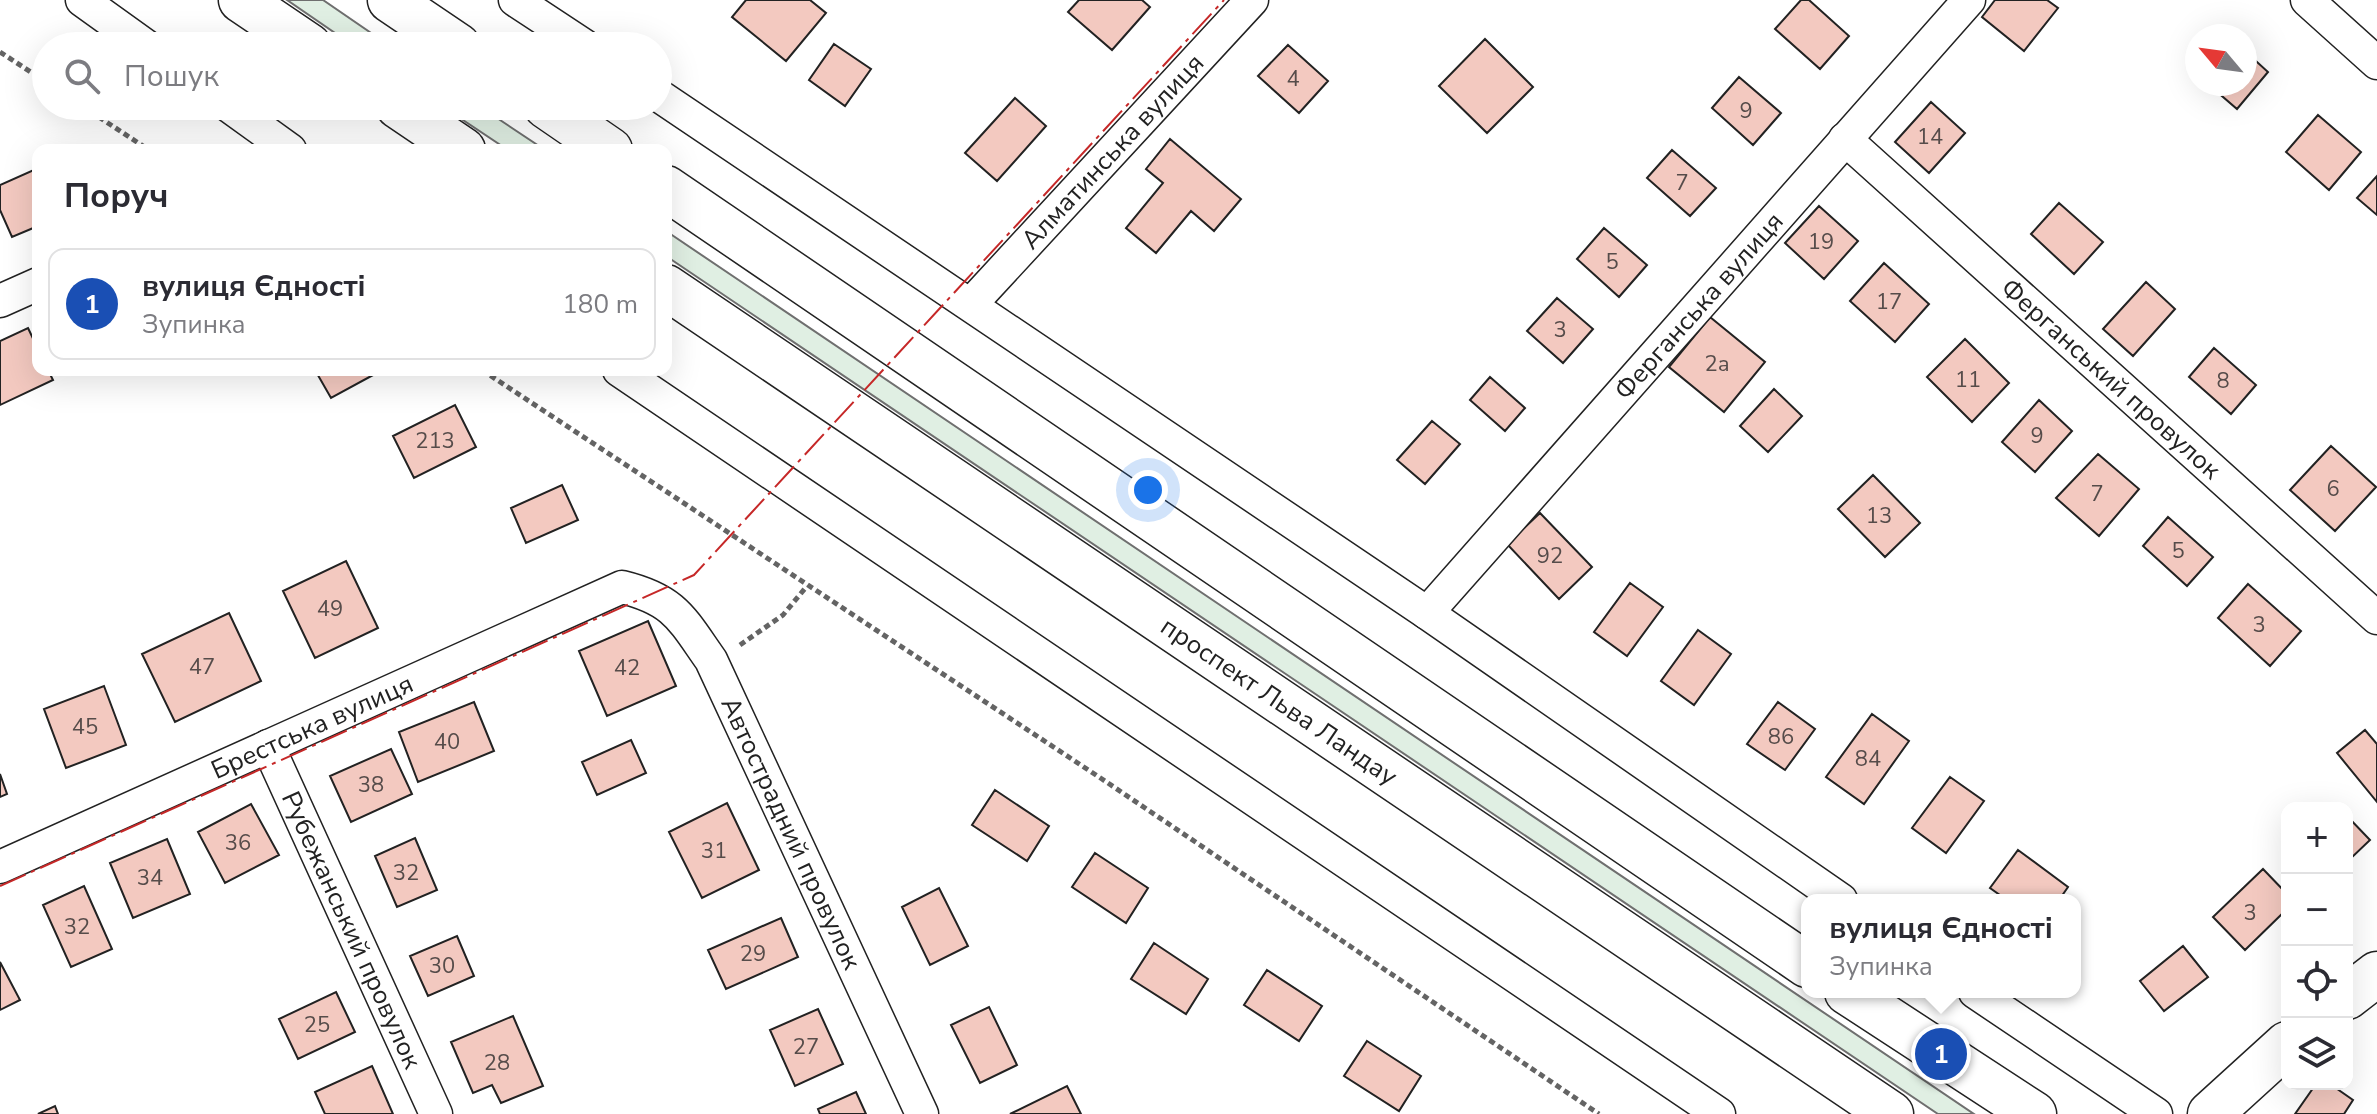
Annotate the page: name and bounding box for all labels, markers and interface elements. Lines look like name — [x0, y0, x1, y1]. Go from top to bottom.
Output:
north arrow — [2185, 24, 2257, 96]
search box — [32, 32, 672, 120]
street label: Алматинська вулиця — [1013, 46, 1211, 257]
icon: search — [60, 54, 104, 98]
text: Пошук — [124, 56, 219, 97]
house number: 4 — [1286, 64, 1300, 94]
house number: 9 — [1739, 96, 1753, 126]
house number: 14 — [1917, 122, 1943, 152]
house number: 7 — [1675, 168, 1689, 198]
text: Поруч — [64, 173, 169, 219]
street label: Ферганська вулиця — [1606, 205, 1791, 407]
house number: 19 — [1808, 227, 1834, 257]
house number: 5 — [1605, 247, 1619, 277]
text: вулиця Єдності — [142, 266, 366, 307]
street label: Ферганський провулок — [1993, 270, 2229, 487]
text: 1 — [84, 287, 100, 322]
text: 180 m — [562, 287, 638, 322]
house number: 17 — [1876, 287, 1902, 317]
text: Зупинка — [142, 307, 246, 342]
house number: 3 — [1553, 315, 1567, 345]
house number: 2а — [1704, 349, 1730, 379]
house number: 11 — [1955, 365, 1981, 395]
house number: 8 — [2216, 366, 2230, 396]
house number: 9 — [2030, 421, 2044, 451]
house number: 213 — [415, 426, 455, 456]
your location — [1128, 470, 1168, 510]
house number: 6 — [2326, 474, 2340, 504]
house number: 7 — [2090, 479, 2104, 509]
house number: 13 — [1866, 501, 1892, 531]
house number: 5 — [2171, 536, 2185, 566]
house number: 92 — [1537, 541, 1563, 571]
house number: 49 — [317, 594, 343, 624]
street label: проспект Льва Ландау — [1154, 609, 1405, 794]
house number: 3 — [2252, 610, 2266, 640]
house number: 47 — [189, 652, 215, 682]
house number: 42 — [614, 653, 640, 683]
street label: Брестська вулиця — [205, 666, 418, 787]
street label: Автострадний провулок — [713, 691, 870, 975]
house number: 45 — [72, 712, 98, 742]
house number: 86 — [1768, 722, 1794, 752]
house number: 40 — [434, 727, 460, 757]
house number: 84 — [1855, 744, 1881, 774]
house number: 38 — [358, 770, 384, 800]
street label: Рубежанський провулок — [273, 785, 431, 1074]
map controls — [2281, 802, 2353, 1090]
button: + — [2281, 802, 2353, 874]
house number: 36 — [225, 828, 251, 858]
house number: 31 — [701, 836, 727, 866]
house number: 32 — [393, 858, 419, 888]
house number: 34 — [137, 863, 163, 893]
button: − — [2281, 874, 2353, 946]
popup — [1801, 894, 2081, 998]
house number: 3 — [2243, 898, 2257, 928]
text: вулиця Єдності — [1829, 908, 2053, 949]
house number: 32 — [64, 912, 90, 942]
house number: 29 — [740, 939, 766, 969]
button: locate — [2281, 946, 2353, 1018]
text: Зупинка — [1829, 949, 1933, 984]
house number: 30 — [429, 951, 455, 981]
house number: 25 — [304, 1010, 330, 1040]
button: layers — [2281, 1018, 2353, 1090]
pin: 1 — [1915, 1024, 1967, 1084]
house number: 27 — [793, 1032, 819, 1062]
house number: 28 — [484, 1048, 510, 1078]

